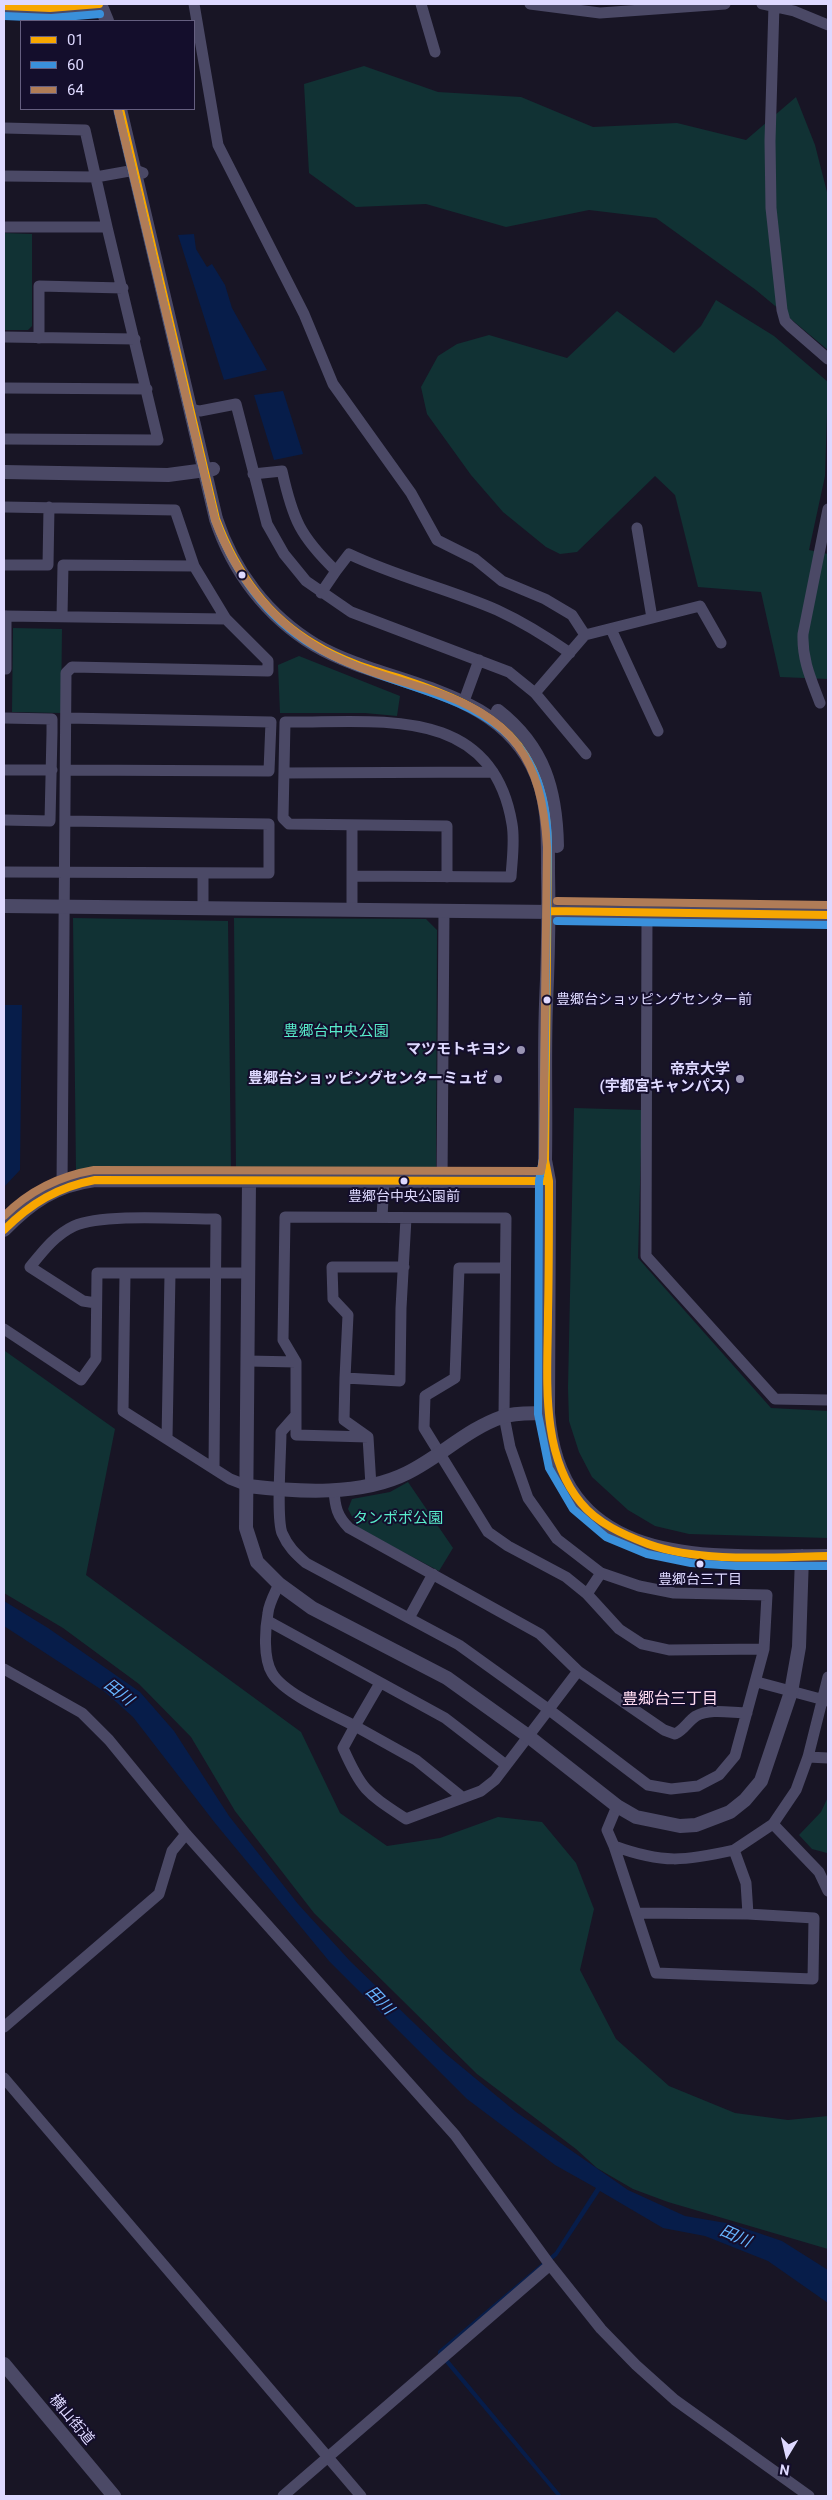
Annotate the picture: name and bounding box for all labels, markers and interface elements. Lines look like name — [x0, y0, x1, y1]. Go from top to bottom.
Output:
legend — [20, 20, 195, 110]
text: 01 — [67, 31, 84, 49]
text: 60 — [67, 56, 84, 74]
text: 64 — [67, 81, 84, 99]
unlabelled marker — [237, 570, 247, 580]
place label: 豊郷台ショッピングセンター前 — [556, 992, 752, 1008]
marker: 豊郷台ショッピングセンター前 — [542, 995, 552, 1005]
park label: 豊郷台中央公園 — [284, 1023, 388, 1041]
place label: マツモトキヨシ — [406, 1041, 511, 1059]
marker: マツモトキヨシ — [515, 1044, 527, 1056]
place label: 帝京大学 (宇都宮キャンパス) — [599, 1061, 730, 1096]
place label: 豊郷台ショッピングセンターミュゼ — [248, 1070, 488, 1088]
marker: 豊郷台ショッピングセンターミュゼ — [492, 1073, 504, 1085]
marker: 帝京大学 (宇都宮キャンパス) — [734, 1073, 746, 1085]
marker: 豊郷台中央公園前 — [399, 1176, 409, 1186]
place label: 豊郷台中央公園前 — [348, 1189, 460, 1205]
park label: タンポポ公園 — [353, 1510, 443, 1528]
marker: 豊郷台三丁目 — [695, 1559, 705, 1569]
place label: 豊郷台三丁目 — [658, 1572, 742, 1588]
water label: 田川 — [99, 1676, 137, 1710]
district label: 豊郷台三丁目 — [622, 1690, 718, 1710]
water label: 田川 — [361, 1983, 397, 2019]
water label: 田川 — [716, 2222, 754, 2252]
street label: 横山街道 — [45, 2391, 97, 2449]
north arrow — [762, 2430, 812, 2480]
text: N — [779, 2461, 791, 2478]

